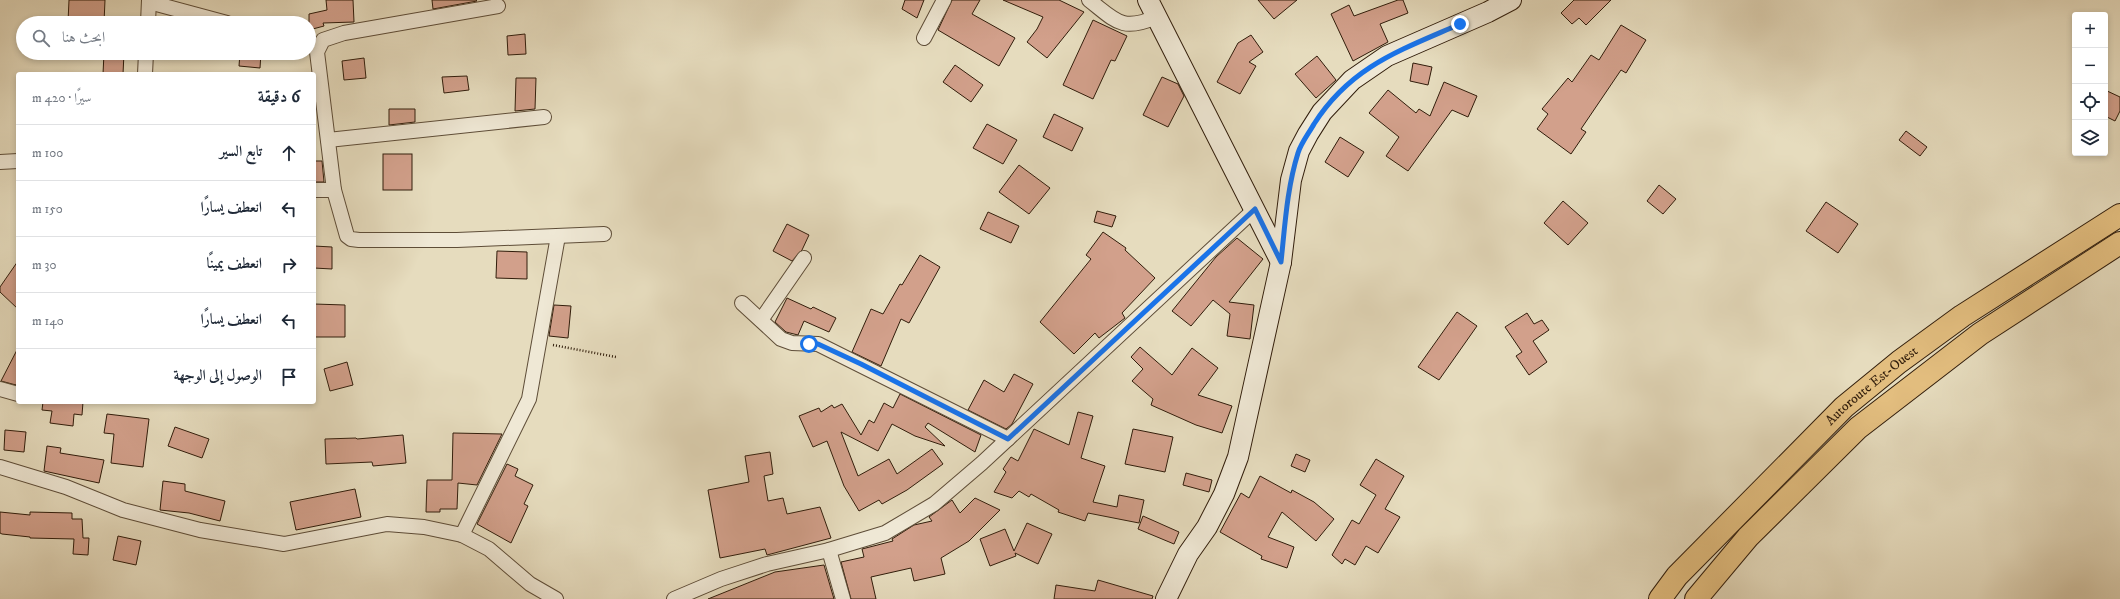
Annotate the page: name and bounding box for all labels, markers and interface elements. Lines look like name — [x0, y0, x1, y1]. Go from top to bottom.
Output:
map controls — [2072, 12, 2108, 156]
button: + — [2072, 12, 2108, 48]
route end — [1451, 15, 1469, 33]
search box — [16, 16, 316, 60]
icon: search — [30, 27, 52, 49]
text: ابحث هنا — [62, 28, 105, 47]
button: − — [2072, 48, 2108, 84]
button: locate — [2072, 84, 2108, 120]
text: 6 دقيقة — [258, 86, 300, 108]
text: سيرًا · 420 m — [32, 90, 92, 106]
button: layers — [2072, 120, 2108, 156]
text: تابع السير — [220, 142, 262, 161]
icon: ahead — [278, 142, 300, 164]
text: 100 m — [32, 145, 63, 161]
text: انعطف يسارًا — [201, 198, 262, 217]
icon: left — [278, 198, 300, 220]
text: 150 m — [32, 201, 63, 217]
text: انعطف يمينًا — [207, 254, 262, 273]
icon: right — [278, 254, 300, 276]
text: 30 m — [32, 257, 56, 273]
text: انعطف يسارًا — [201, 310, 262, 329]
icon: left — [278, 310, 300, 332]
text: 140 m — [32, 313, 64, 329]
route start — [800, 335, 818, 353]
street label: Autoroute Est-Ouest — [1821, 342, 1922, 430]
text: الوصول إلى الوجهة — [173, 366, 262, 385]
icon: arrive — [278, 366, 300, 388]

